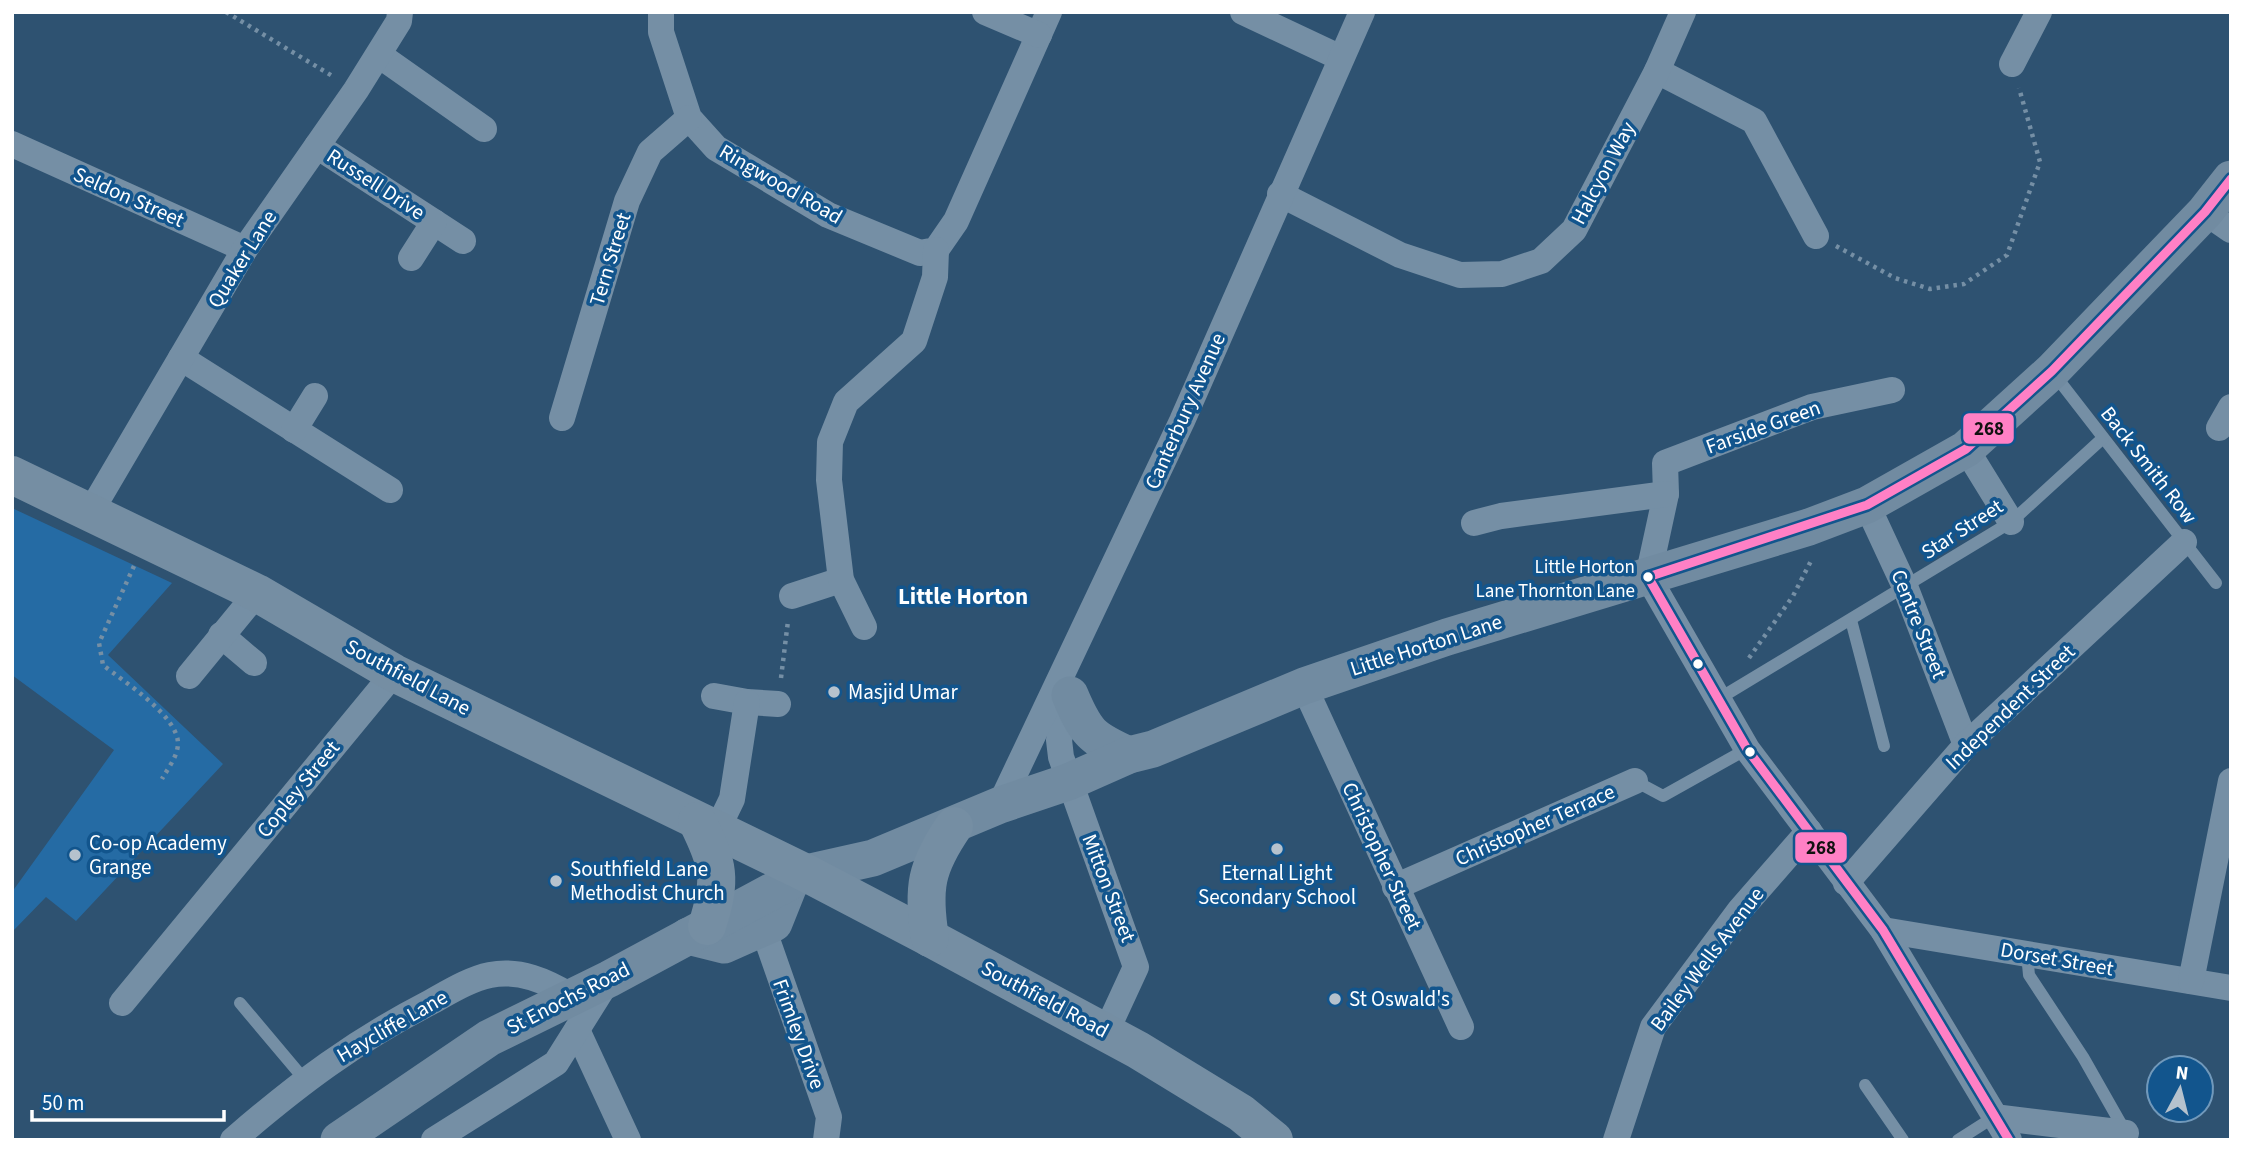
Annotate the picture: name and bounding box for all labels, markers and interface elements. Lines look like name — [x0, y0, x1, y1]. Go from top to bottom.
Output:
street label: Halcyon Way — [1563, 116, 1643, 230]
street label: Ringwood Road — [714, 137, 848, 231]
street label: Russell Drive — [321, 141, 431, 227]
street label: Seldon Street — [69, 159, 189, 235]
street label: Quaker Lane — [200, 204, 284, 314]
street label: Tern Street — [582, 209, 638, 309]
street label: Canterbury Avenue — [1137, 328, 1233, 494]
street label: Farside Green — [1701, 392, 1825, 462]
street label: Back Smith Row — [2094, 400, 2204, 530]
line badge: 268 — [1962, 412, 2015, 445]
text: 268 — [1974, 416, 2004, 443]
street label: Star Street — [1915, 491, 2009, 567]
place label: Little Horton Lane Thornton Lane — [1475, 554, 1635, 605]
street label: Centre Street — [1883, 565, 1955, 683]
marker: Little Horton Lane Thornton Lane — [1641, 570, 1655, 584]
district label: Little Horton — [898, 580, 1028, 613]
street label: Little Horton Lane — [1346, 606, 1506, 684]
street label: Southfield Lane — [340, 631, 476, 723]
street label: Independent Street — [1938, 637, 2082, 777]
unlabelled marker — [1691, 657, 1705, 671]
place label: Masjid Umar — [848, 677, 958, 707]
marker: Masjid Umar — [826, 684, 842, 700]
street label: Copley Street — [249, 734, 347, 844]
unlabelled marker — [1743, 745, 1757, 759]
street label: Christopher Terrace — [1450, 776, 1620, 874]
street label: Christopher Street — [1335, 777, 1429, 935]
place label: Co-op Academy Grange — [89, 828, 227, 882]
street label: Mitton Street — [1075, 830, 1143, 946]
line badge: 268 — [1794, 831, 1848, 864]
text: 268 — [1806, 835, 1836, 862]
marker: Eternal Light Secondary School — [1269, 841, 1285, 857]
marker: Co-op Academy Grange — [67, 847, 83, 863]
place label: Southfield Lane Methodist Church — [570, 854, 725, 908]
place label: Eternal Light Secondary School — [1198, 858, 1356, 912]
marker: Southfield Lane Methodist Church — [548, 873, 564, 889]
street label: Bailey Wells Avenue — [1643, 881, 1771, 1037]
street label: Dorset Street — [1998, 934, 2116, 984]
street label: Southfield Road — [976, 953, 1114, 1045]
street label: St Enochs Road — [501, 954, 635, 1042]
street label: Frimley Drive — [765, 975, 833, 1093]
street label: Haycliffe Lane — [331, 982, 453, 1070]
place label: St Oswald's — [1349, 984, 1450, 1014]
marker: St Oswald's — [1327, 991, 1343, 1007]
north arrow — [2145, 1054, 2215, 1124]
text: N — [2174, 1059, 2190, 1088]
scale bar — [32, 1078, 224, 1122]
text: 50 m — [42, 1088, 84, 1118]

